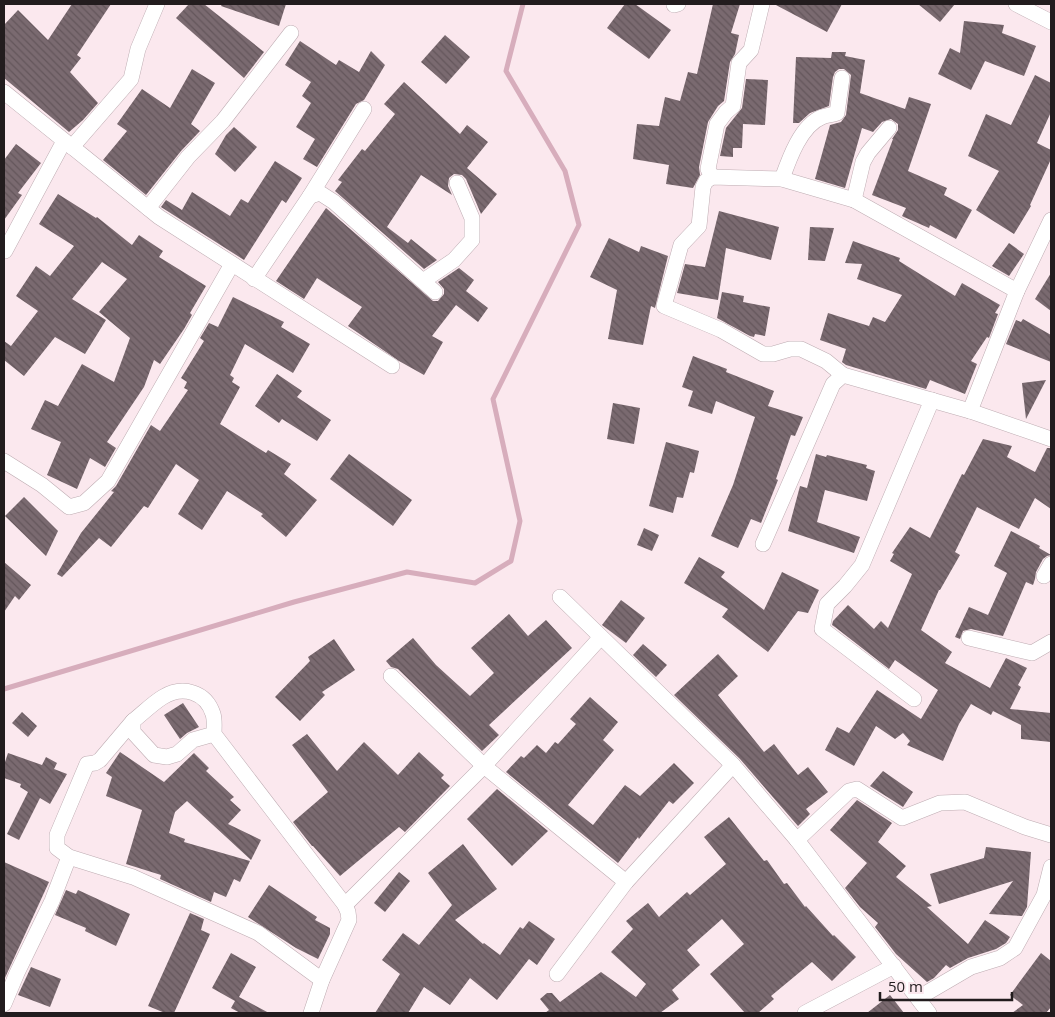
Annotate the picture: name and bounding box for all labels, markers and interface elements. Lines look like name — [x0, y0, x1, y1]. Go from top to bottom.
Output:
scale bar — [880, 970, 1012, 1002]
text: 50 m — [888, 976, 923, 996]

